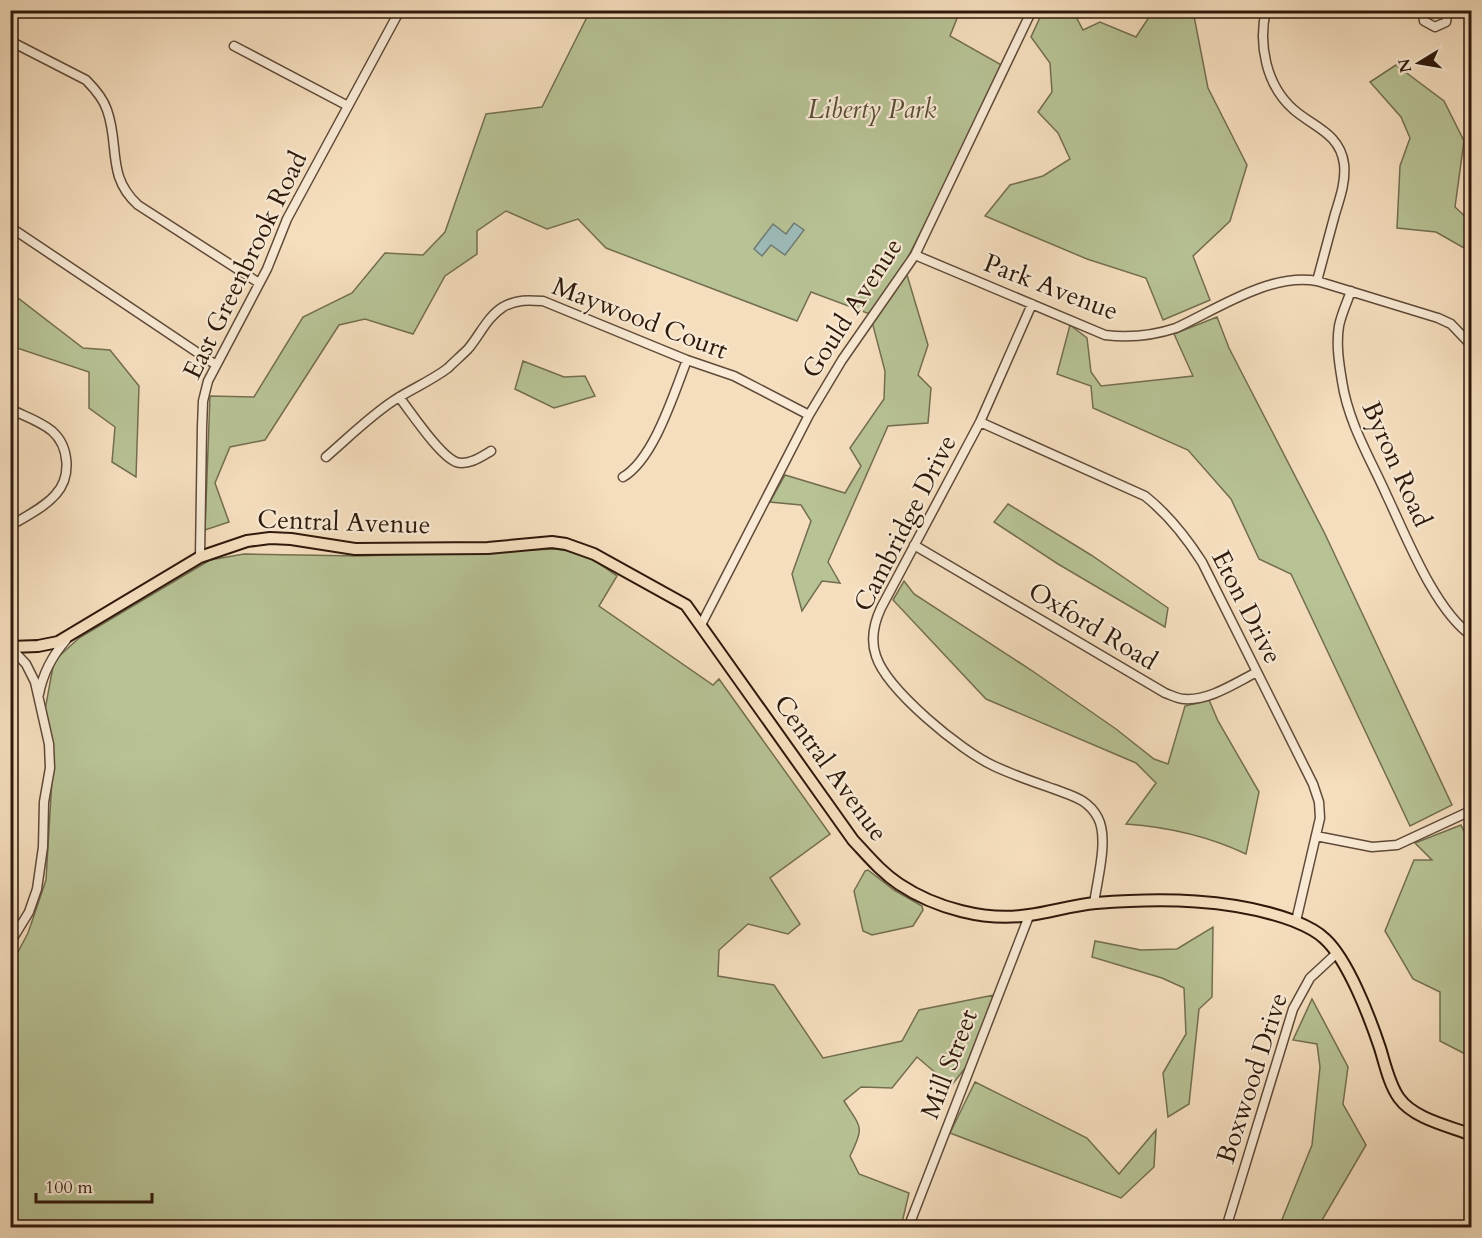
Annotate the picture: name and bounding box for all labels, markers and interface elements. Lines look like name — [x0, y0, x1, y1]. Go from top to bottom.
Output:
north arrow — [1389, 33, 1449, 93]
text: N — [1393, 57, 1417, 75]
park label: Liberty Park — [808, 92, 937, 127]
street label: East Greenbrook Road — [175, 145, 315, 385]
street label: Gould Avenue — [794, 231, 910, 385]
street label: Park Avenue — [979, 245, 1123, 329]
street label: Maywood Court — [547, 268, 733, 368]
street label: Byron Road — [1354, 396, 1440, 532]
street label: Cambridge Drive — [845, 429, 965, 617]
street label: Central Avenue — [257, 501, 431, 543]
street label: Eton Drive — [1203, 544, 1291, 670]
street label: Oxford Road — [1022, 574, 1164, 678]
street label: Central Avenue — [766, 688, 896, 848]
street label: Boxwood Drive — [1208, 988, 1296, 1168]
street label: Mill Street — [912, 1004, 986, 1124]
scale bar — [36, 1166, 152, 1204]
text: 100 m — [45, 1175, 93, 1200]

